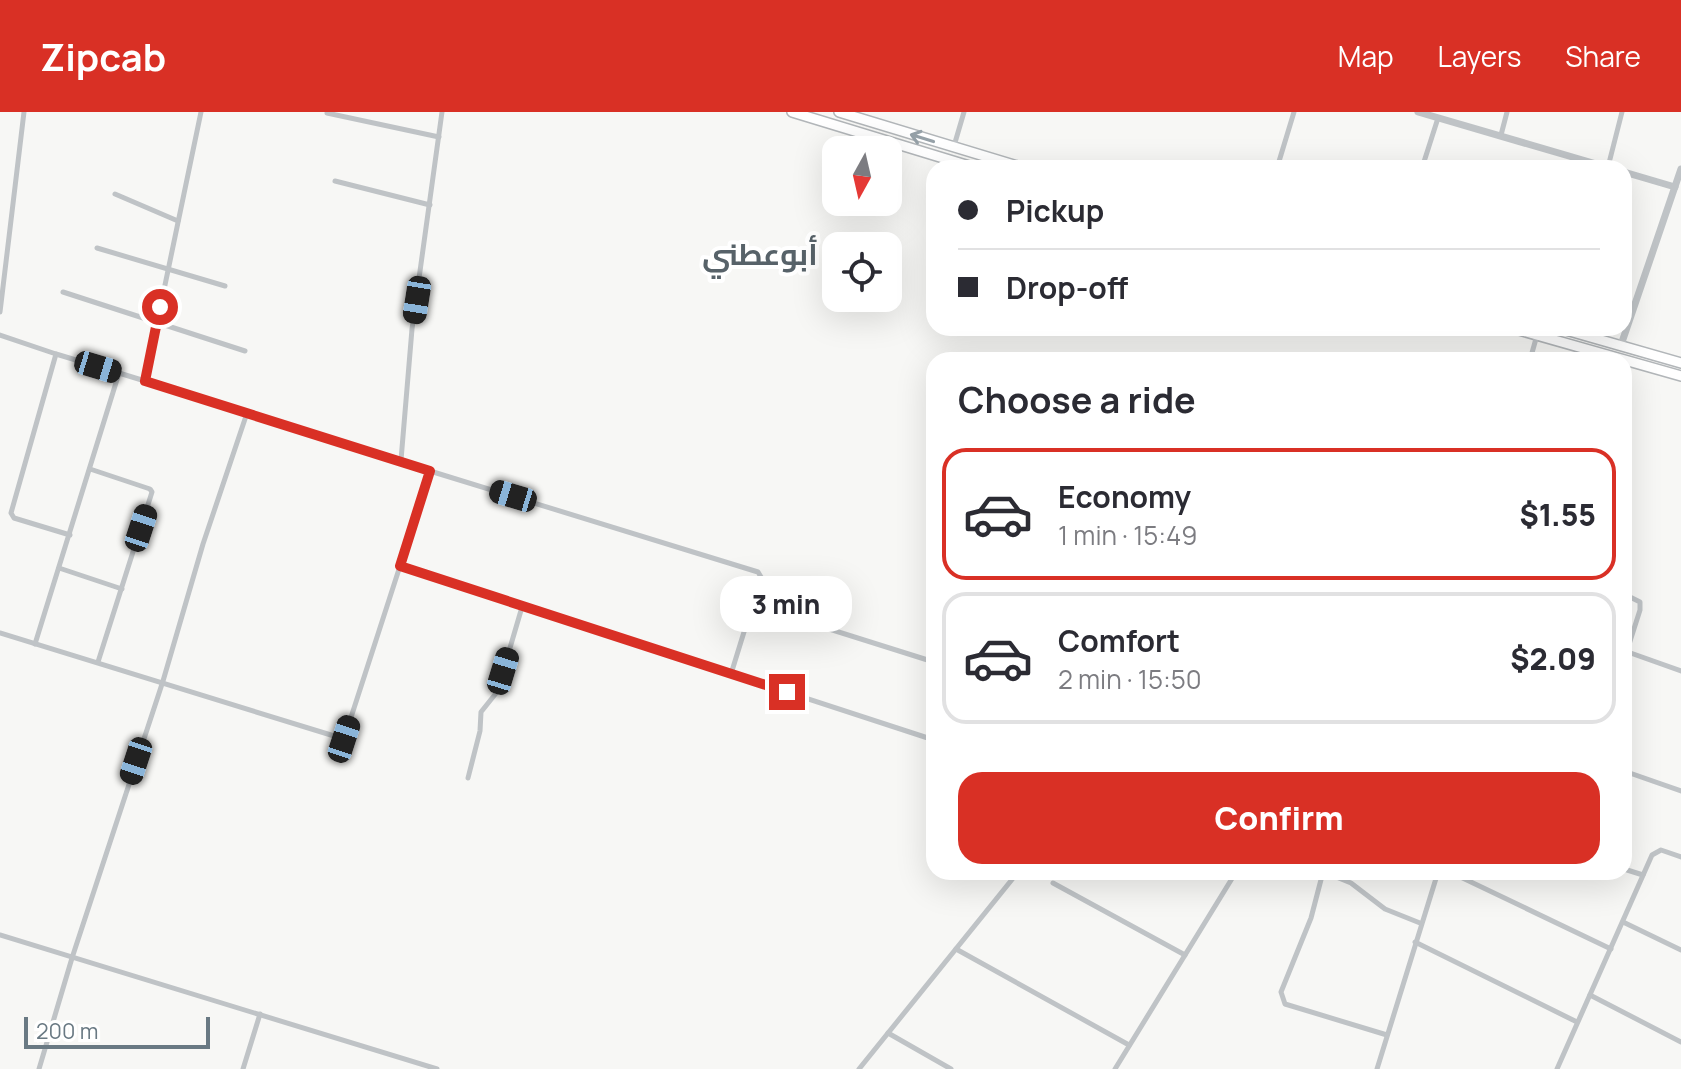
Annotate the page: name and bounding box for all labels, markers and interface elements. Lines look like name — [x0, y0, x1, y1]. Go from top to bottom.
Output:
text: Zipcab — [40, 30, 166, 82]
text: Map — [1338, 37, 1394, 75]
text: Layers — [1438, 37, 1521, 75]
text: Share — [1565, 37, 1641, 75]
one-way arrow — [910, 129, 935, 144]
north arrow — [822, 136, 902, 216]
map controls — [822, 136, 902, 312]
text: Pickup — [1006, 190, 1104, 231]
button: locate — [822, 232, 902, 312]
district label: أبوعطني — [702, 233, 818, 279]
text: Drop-off — [1006, 267, 1128, 308]
car — [401, 274, 433, 326]
route start — [142, 289, 178, 325]
car — [72, 349, 124, 385]
text: Choose a ride — [958, 375, 1196, 424]
text: Economy — [1058, 476, 1191, 517]
car — [487, 478, 539, 514]
icon: car — [962, 478, 1034, 550]
text: $1.55 — [1519, 494, 1596, 535]
car — [122, 501, 160, 555]
text: 1 min · 15:49 — [1058, 517, 1197, 553]
callout: 3 min — [721, 576, 853, 632]
text: 3 min — [752, 586, 820, 622]
text: Comfort — [1058, 620, 1180, 661]
icon: car — [962, 622, 1034, 694]
text: $2.09 — [1510, 638, 1596, 679]
car — [485, 645, 521, 697]
text: 2 min · 15:50 — [1058, 661, 1202, 697]
route end — [769, 674, 805, 710]
car — [325, 712, 363, 766]
car — [117, 734, 155, 788]
button: Confirm — [958, 772, 1600, 864]
scale bar — [24, 1013, 210, 1049]
text: 200 m — [36, 1016, 98, 1046]

